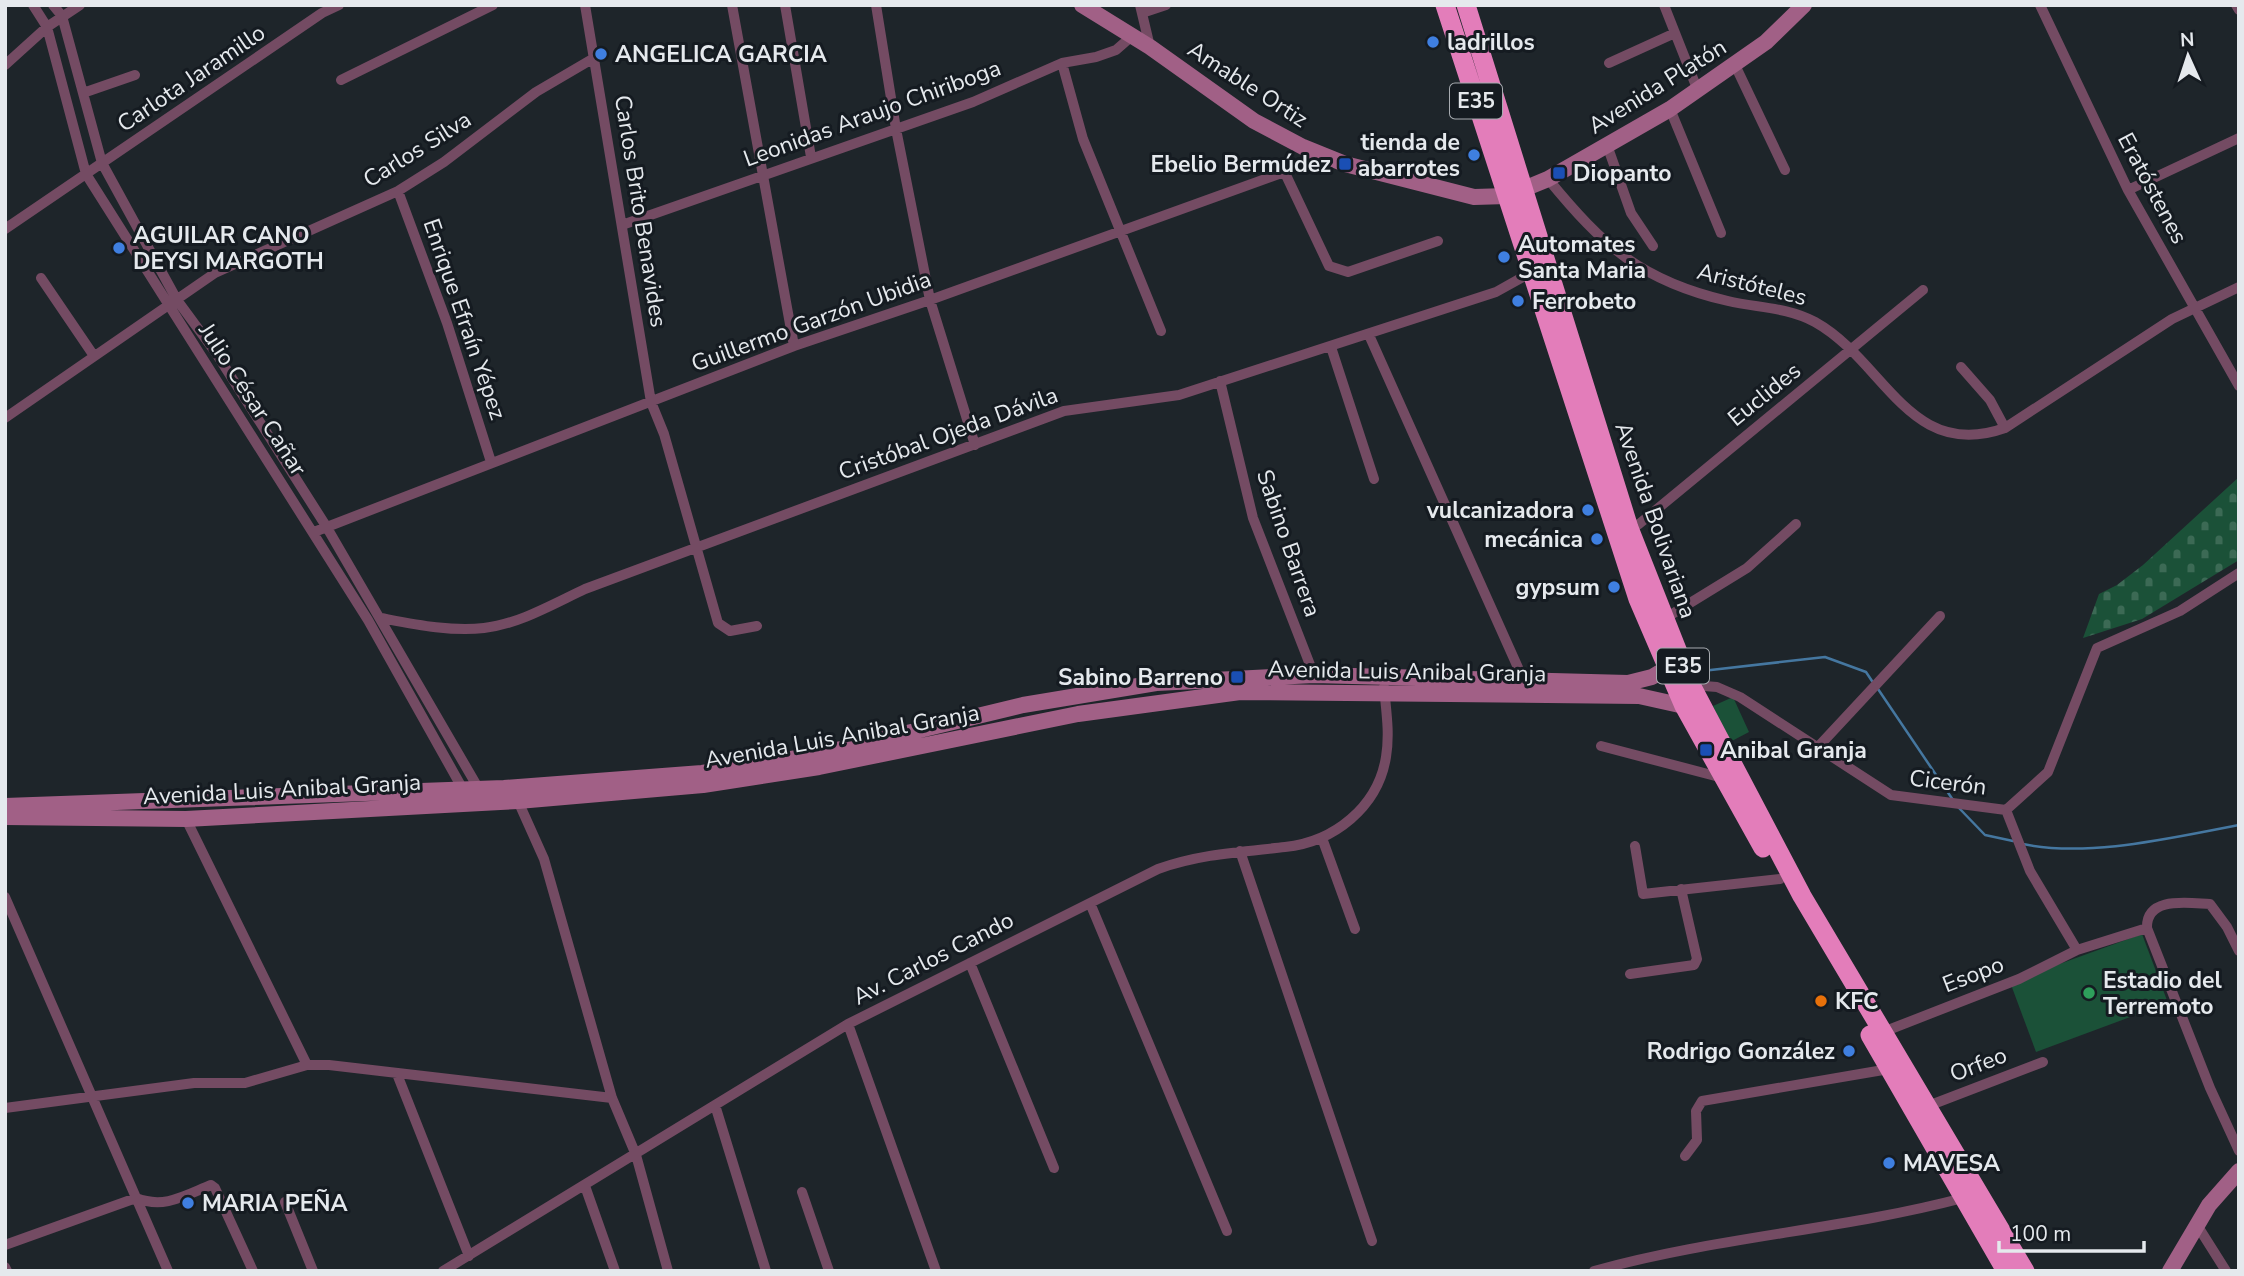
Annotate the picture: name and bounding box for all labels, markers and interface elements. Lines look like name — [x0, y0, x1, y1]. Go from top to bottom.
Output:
street label: Carlota Jaramillo — [111, 17, 271, 139]
north arrow — [2153, 21, 2223, 91]
place label: ladrillos — [1447, 27, 1535, 58]
text: N — [2179, 27, 2195, 53]
street label: Avenida Platón — [1582, 32, 1732, 141]
street label: Amable Ortiz — [1182, 34, 1314, 135]
marker: ladrillos — [1425, 34, 1441, 50]
place label: ANGELICA GARCIA — [615, 39, 828, 70]
marker: ANGELICA GARCIA — [593, 46, 609, 62]
street label: Leonidas Araujo Chiriboga — [739, 52, 1005, 175]
road number: E35 — [1450, 84, 1502, 119]
street label: Carlos Brito Benavides — [607, 93, 674, 329]
street label: Carlos Silva — [357, 104, 477, 195]
place label: tienda de abarrotes — [1358, 127, 1460, 184]
street label: Eratóstenes — [2110, 127, 2195, 249]
marker: tienda de abarrotes — [1466, 147, 1482, 163]
place label: Ebelio Bermúdez — [1151, 149, 1331, 180]
marker: Ebelio Bermúdez — [1337, 156, 1353, 172]
place label: Diopanto — [1573, 158, 1671, 189]
marker: Diopanto — [1551, 165, 1567, 181]
street label: Enrique Efraín Yépez — [416, 215, 513, 424]
place label: AGUILAR CANO DEYSI MARGOTH — [133, 220, 324, 277]
place label: Automates Santa Maria — [1518, 229, 1646, 286]
marker: AGUILAR CANO DEYSI MARGOTH — [111, 240, 127, 256]
marker: Automates Santa Maria — [1496, 249, 1512, 265]
street label: Aristóteles — [1694, 256, 1810, 313]
street label: Guillermo Garzón Ubidia — [687, 264, 935, 379]
place label: Ferrobeto — [1532, 286, 1636, 317]
marker: Ferrobeto — [1510, 293, 1526, 309]
street label: Julio César Cañar — [191, 316, 314, 482]
street label: Euclides — [1721, 355, 1807, 433]
street label: Cristóbal Ojeda Dávila — [834, 379, 1062, 488]
street label: Avenida Bolivariana — [1607, 418, 1704, 622]
street label: Sabino Barrera — [1249, 466, 1328, 621]
place label: vulcanizadora — [1426, 495, 1574, 526]
marker: vulcanizadora — [1580, 502, 1596, 518]
place label: mecánica — [1484, 524, 1583, 555]
marker: mecánica — [1589, 531, 1605, 547]
place label: gypsum — [1515, 572, 1600, 603]
marker: gypsum — [1606, 579, 1622, 595]
road number: E35 — [1657, 648, 1709, 684]
street label: Avenida Luis Anibal Granja — [1267, 654, 1547, 689]
place label: Sabino Barreno — [1058, 662, 1223, 693]
marker: Sabino Barreno — [1229, 669, 1245, 685]
street label: Avenida Luis Anibal Granja — [702, 697, 982, 776]
place label: Anibal Granja — [1720, 735, 1867, 766]
marker: Anibal Granja — [1698, 742, 1714, 758]
street label: Cicerón — [1908, 762, 1988, 803]
street label: Avenida Luis Anibal Granja — [142, 767, 422, 812]
street label: Av. Carlos Cando — [848, 905, 1019, 1012]
street label: Esopo — [1938, 949, 2008, 1000]
place label: Estadio del Terremoto — [2103, 965, 2223, 1022]
marker: Estadio del Terremoto — [2081, 985, 2097, 1001]
place label: KFC — [1835, 986, 1879, 1017]
marker: KFC — [1813, 993, 1829, 1009]
place label: Rodrigo González — [1647, 1036, 1835, 1067]
street label: Orfeo — [1945, 1039, 2011, 1089]
marker: Rodrigo González — [1841, 1043, 1857, 1059]
place label: MAVESA — [1903, 1148, 2001, 1179]
marker: MAVESA — [1881, 1155, 1897, 1171]
place label: MARIA PEÑA — [202, 1188, 349, 1219]
marker: MARIA PEÑA — [180, 1195, 196, 1211]
scale bar — [1999, 1210, 2144, 1254]
text: 100 m — [2010, 1220, 2071, 1248]

